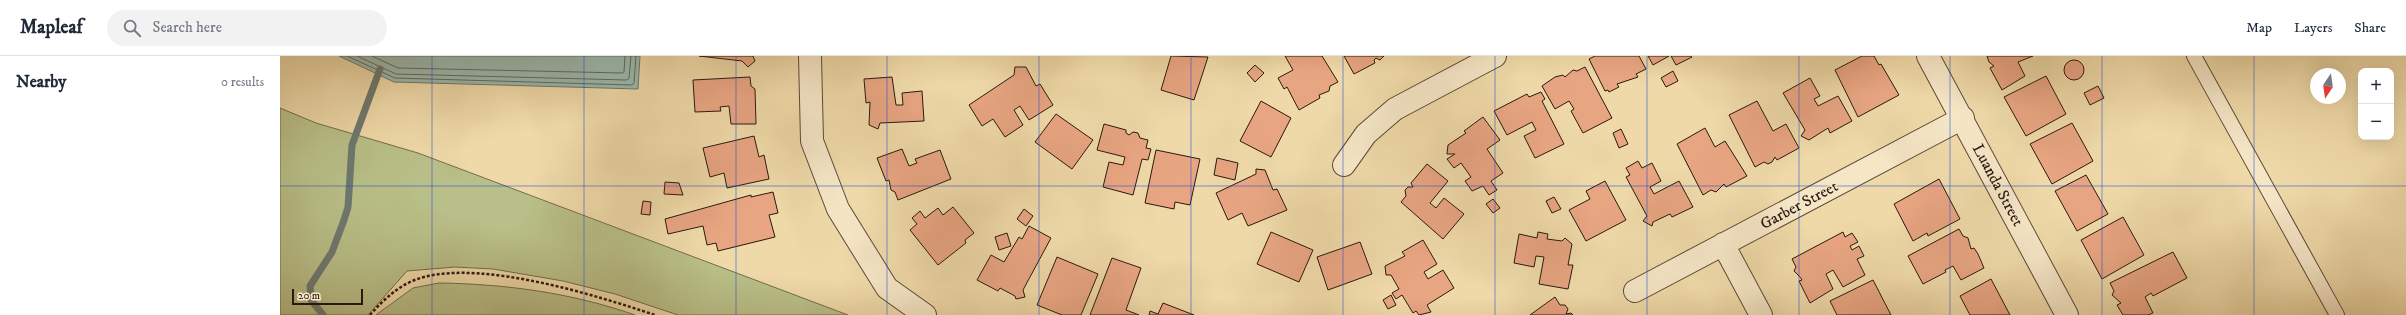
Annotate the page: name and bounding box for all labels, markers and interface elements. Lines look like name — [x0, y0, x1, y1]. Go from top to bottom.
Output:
search box — [107, 10, 387, 46]
text: Mapleaf — [20, 16, 83, 39]
icon: search — [121, 17, 143, 39]
text: Search here — [153, 18, 222, 37]
text: Map — [2246, 19, 2272, 37]
text: Layers — [2294, 19, 2332, 37]
text: Share — [2354, 19, 2386, 37]
north arrow — [2310, 68, 2346, 104]
map controls — [2358, 68, 2394, 140]
button: + — [2358, 68, 2394, 104]
text: Nearby — [16, 71, 66, 93]
text: 0 results — [221, 74, 264, 90]
button: − — [2358, 104, 2394, 140]
street label: Luanda Street — [1968, 140, 2028, 230]
street label: Garber Street — [1757, 176, 1841, 234]
scale bar — [292, 287, 363, 306]
text: 20 m — [298, 289, 320, 303]

